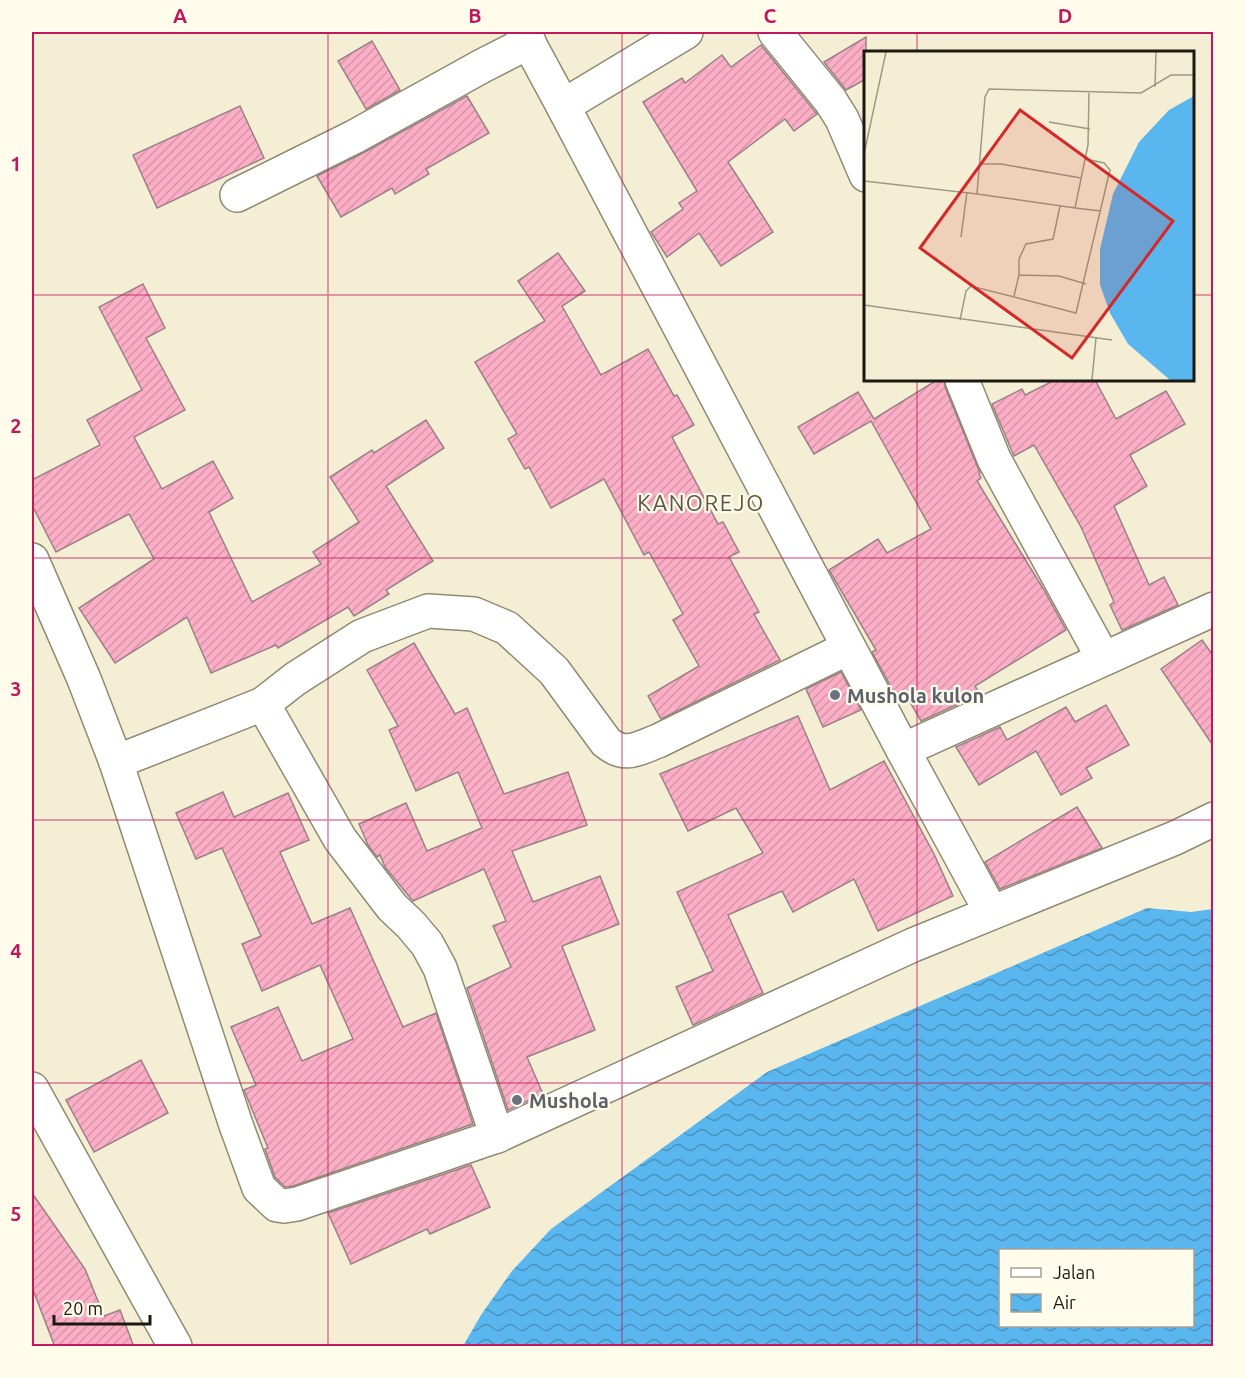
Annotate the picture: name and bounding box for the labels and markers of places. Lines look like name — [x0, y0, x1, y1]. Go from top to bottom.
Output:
place label: Mushola kulon — [847, 684, 984, 707]
marker: Mushola kulon — [828, 688, 842, 702]
place label: Mushola — [529, 1089, 609, 1112]
marker: Mushola — [510, 1093, 524, 1107]

